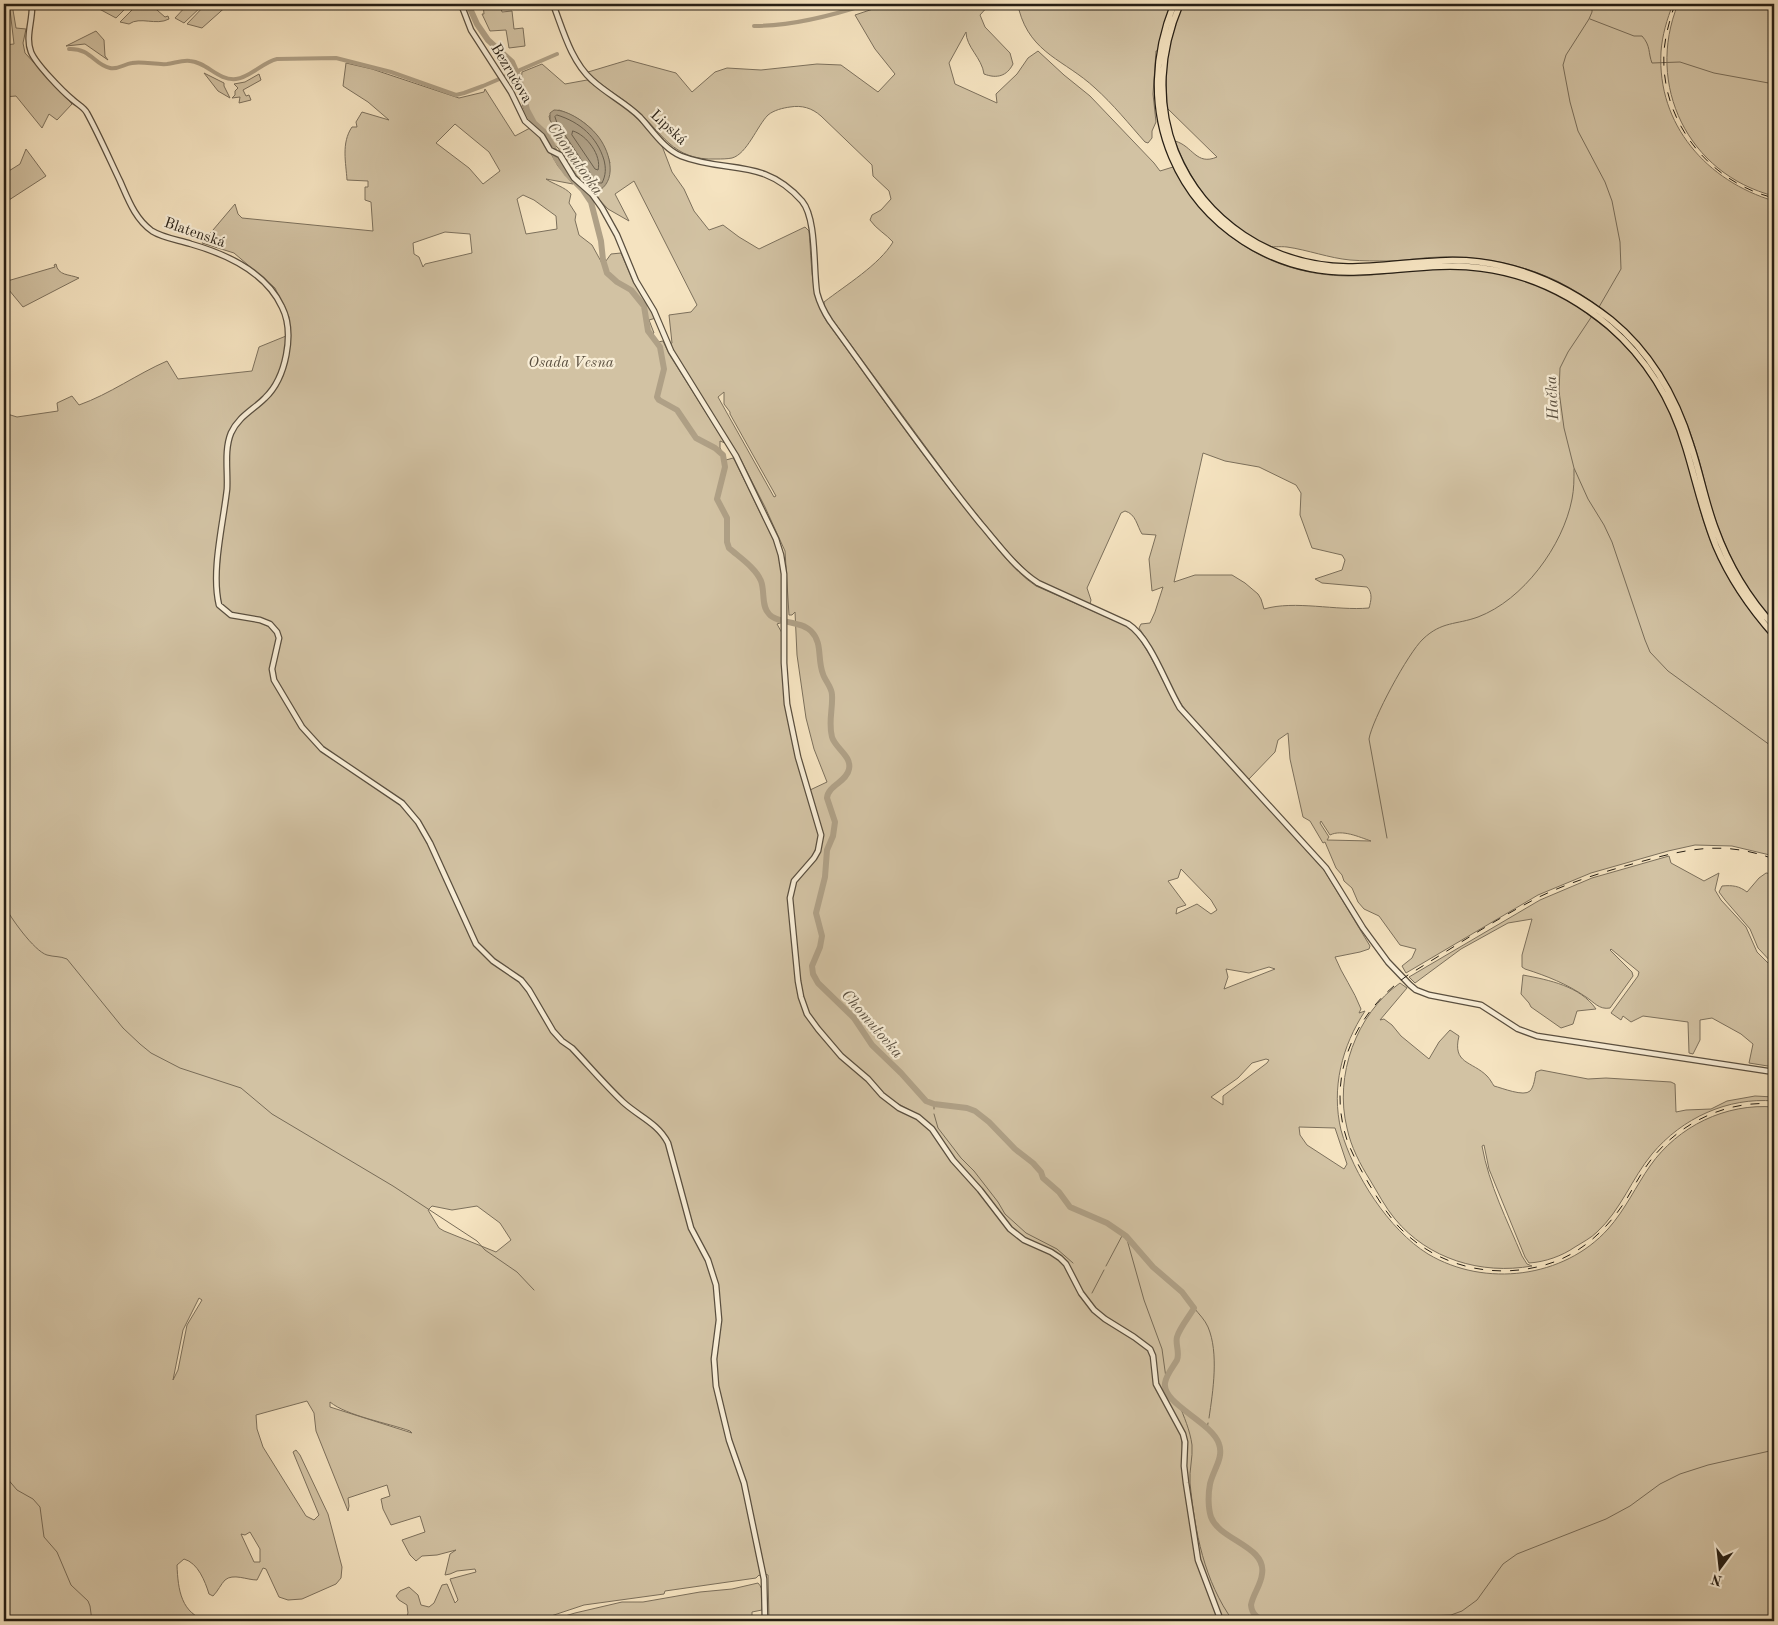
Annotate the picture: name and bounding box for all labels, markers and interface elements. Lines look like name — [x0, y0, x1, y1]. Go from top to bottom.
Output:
street label: Bezručova — [487, 42, 535, 107]
street label: Lipská — [647, 108, 689, 149]
water label: Chomutovka — [544, 120, 605, 199]
street label: Blatenská — [162, 216, 228, 251]
park label: Osada Vesna — [528, 356, 614, 371]
water label: Hačka — [1544, 375, 1562, 422]
water label: Chomutovka — [838, 987, 906, 1062]
north arrow — [1696, 1542, 1746, 1592]
text: N — [1710, 1571, 1724, 1588]

